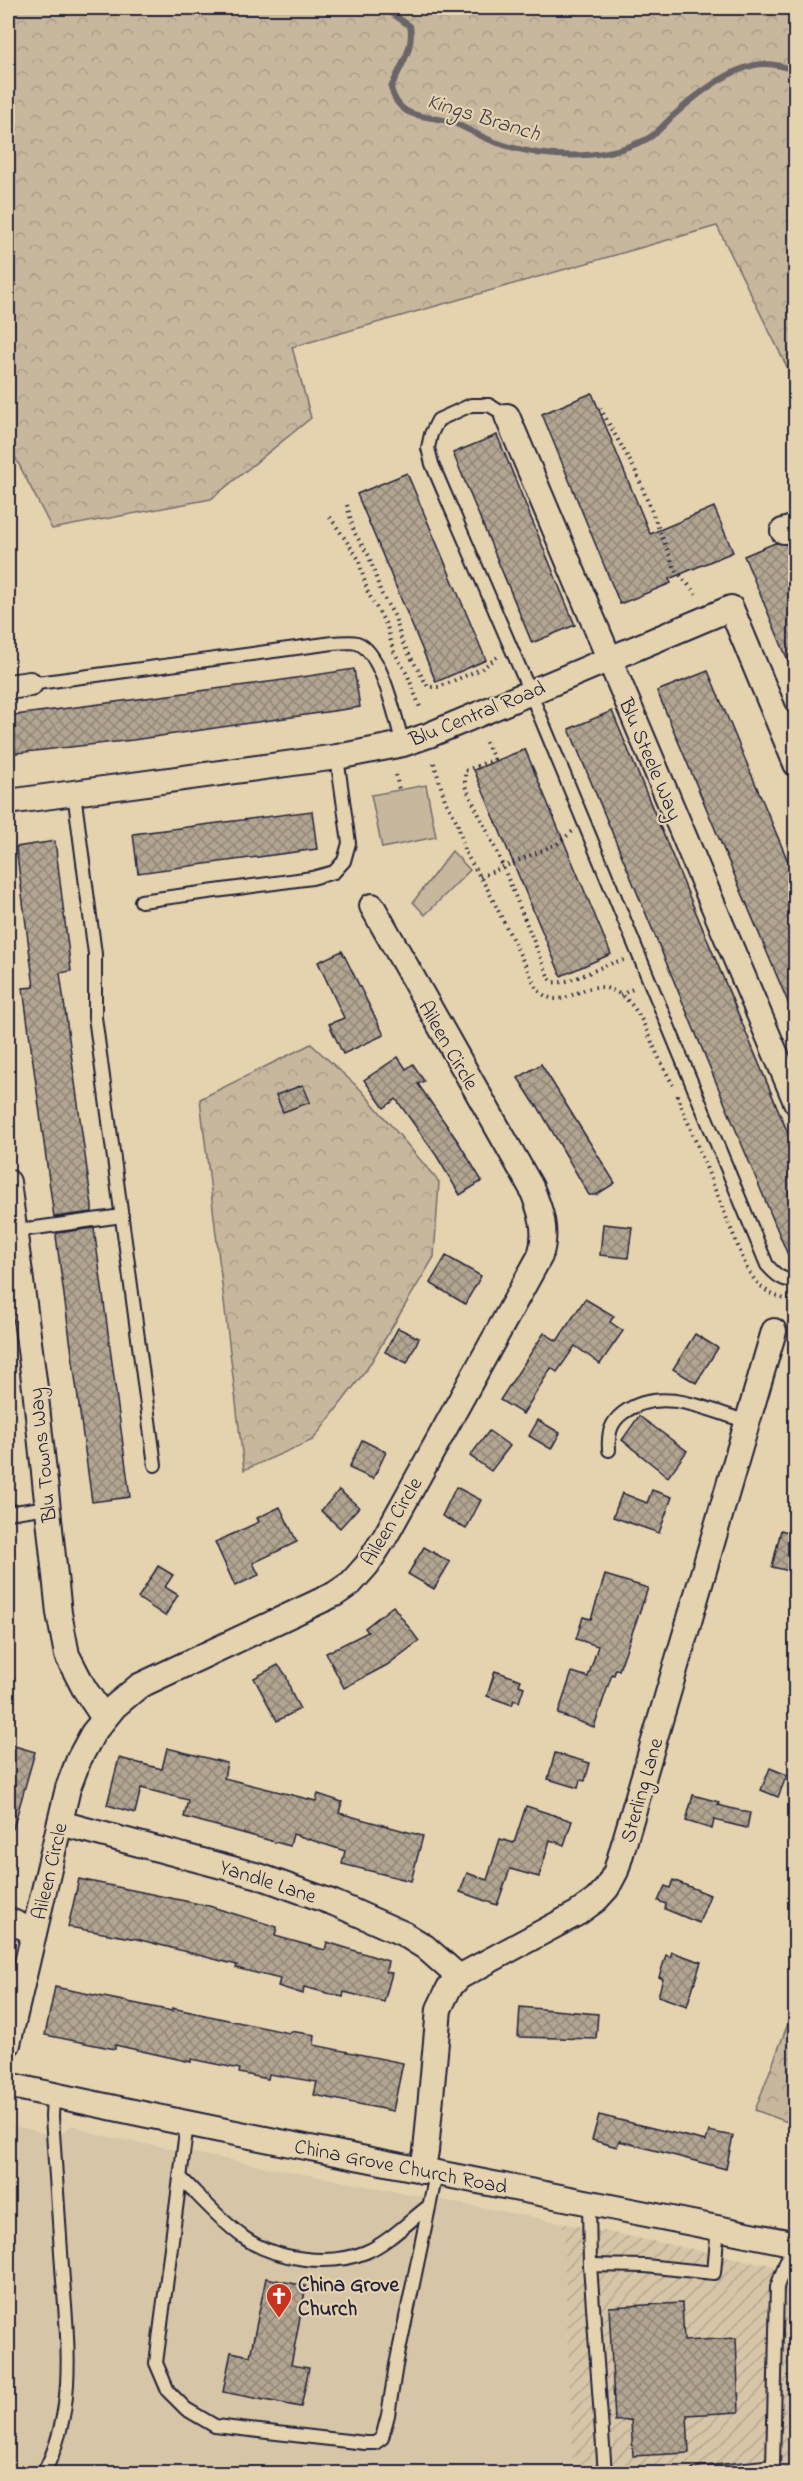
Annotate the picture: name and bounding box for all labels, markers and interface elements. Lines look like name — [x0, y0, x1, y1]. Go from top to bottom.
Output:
water label: Kings Branch — [423, 87, 544, 151]
street label: Blu Central Road — [404, 674, 550, 756]
street label: Blu Steele Way — [608, 693, 688, 826]
street label: Aileen Circle — [410, 996, 485, 1097]
street label: Blu Towns Way — [22, 1386, 68, 1525]
street label: Aileen Circle — [354, 1471, 431, 1572]
street label: Sterling Lane — [614, 1734, 674, 1847]
street label: Aileen Circle — [25, 1819, 77, 1923]
street label: Yandle Lane — [215, 1853, 320, 1913]
street label: China Grove Church Road — [292, 2133, 510, 2203]
place label: China Grove Church — [298, 2271, 400, 2325]
church icon: China Grove Church — [264, 2281, 294, 2319]

